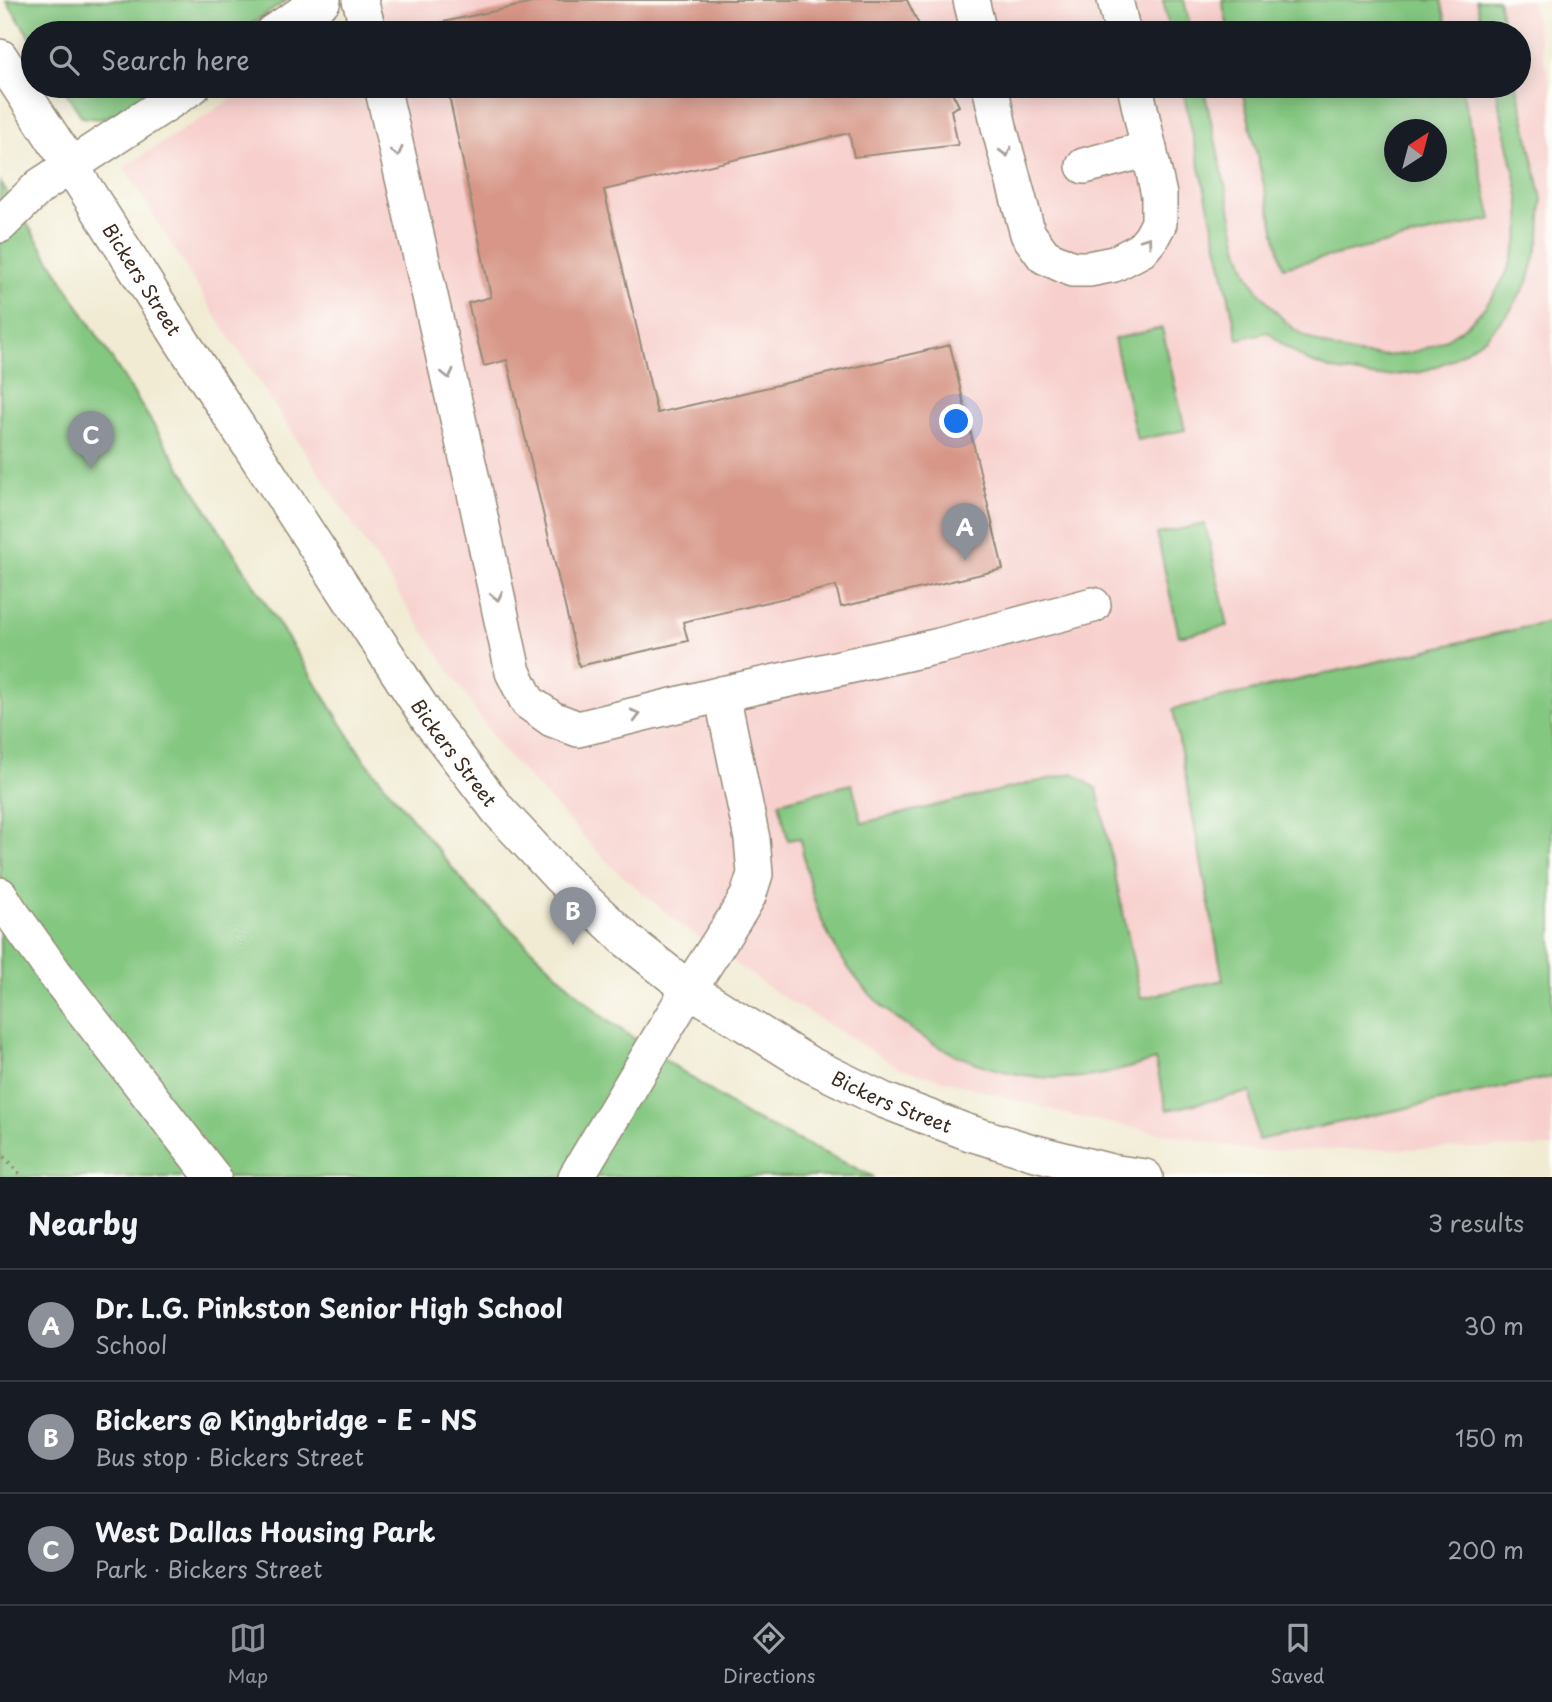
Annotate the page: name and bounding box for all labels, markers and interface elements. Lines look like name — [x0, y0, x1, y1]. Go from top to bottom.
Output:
search box — [21, 21, 1531, 98]
text: Search here — [101, 40, 250, 79]
icon: search — [45, 41, 83, 79]
north arrow — [1384, 119, 1447, 182]
one-way arrow — [389, 146, 404, 158]
one-way arrow — [997, 146, 1012, 158]
street label: Bickers Street — [97, 218, 189, 341]
one-way arrow — [1139, 236, 1152, 249]
one-way arrow — [440, 368, 455, 380]
your location — [939, 404, 973, 438]
pin: C — [68, 411, 114, 469]
pin: A — [942, 503, 988, 561]
one-way arrow — [489, 590, 503, 602]
street label: Bickers Street — [405, 693, 504, 812]
one-way arrow — [629, 709, 641, 723]
pin: B — [550, 887, 596, 945]
street label: Bickers Street — [827, 1063, 956, 1139]
text: Nearby — [28, 1200, 138, 1245]
text: 3 results — [1428, 1205, 1524, 1240]
text: Dr. L.G. Pinkston Senior High School — [95, 1288, 563, 1327]
text: A — [42, 1308, 60, 1343]
text: 30 m — [1463, 1308, 1524, 1343]
text: School — [95, 1327, 167, 1362]
text: Bickers @ Kingbridge - E - NS — [95, 1400, 477, 1439]
text: B — [43, 1420, 59, 1455]
text: 150 m — [1455, 1420, 1524, 1455]
text: Bus stop · Bickers Street — [95, 1439, 364, 1474]
text: West Dallas Housing Park — [95, 1512, 436, 1551]
text: C — [42, 1532, 60, 1567]
text: 200 m — [1447, 1532, 1524, 1567]
text: Park · Bickers Street — [95, 1551, 323, 1586]
tab: Map — [228, 1619, 268, 1689]
tab: Directions — [723, 1619, 816, 1689]
tab: Saved — [1271, 1619, 1324, 1689]

